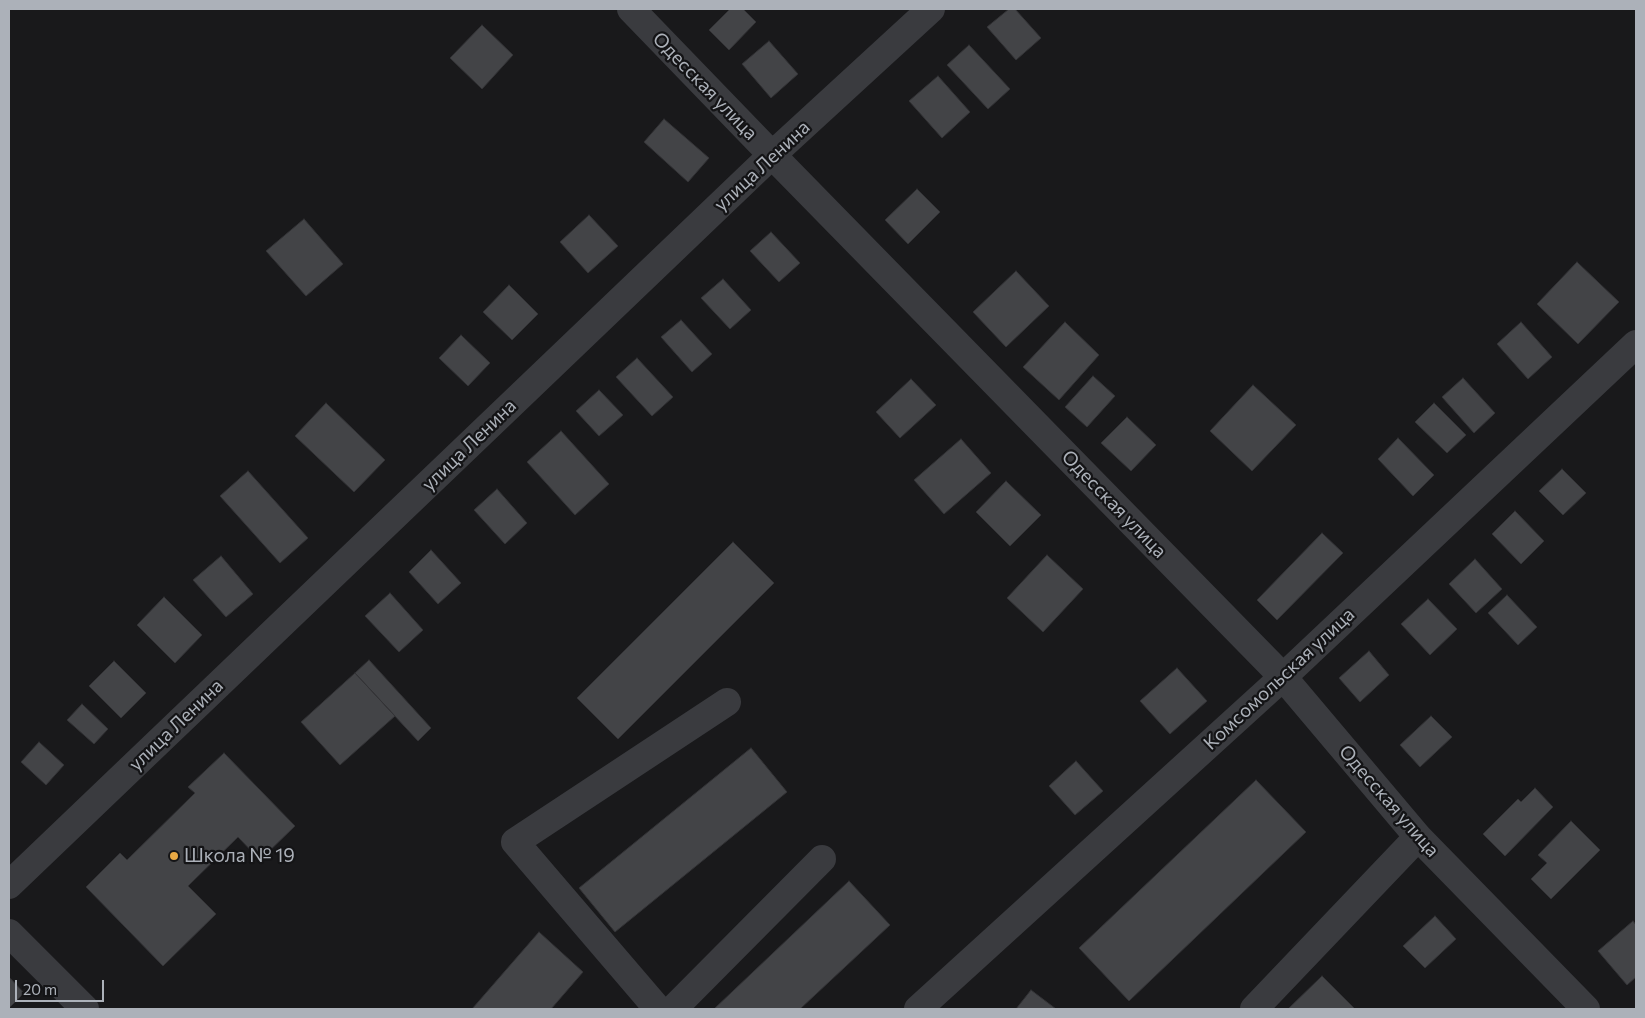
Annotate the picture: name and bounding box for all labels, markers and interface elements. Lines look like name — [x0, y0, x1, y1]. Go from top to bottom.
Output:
street label: Одесская улица — [648, 27, 762, 145]
street label: улица Ленина — [710, 116, 814, 216]
street label: улица Ленина — [417, 394, 521, 496]
street label: Одесская улица — [1057, 445, 1171, 563]
street label: Комсомольская улица — [1199, 603, 1359, 755]
street label: улица Ленина — [124, 674, 228, 776]
street label: Одесская улица — [1334, 740, 1444, 862]
place label: Школа № 19 — [184, 845, 295, 867]
marker: Школа № 19 — [168, 850, 180, 862]
scale bar — [18, 970, 106, 1002]
text: 20 m — [23, 980, 57, 998]

